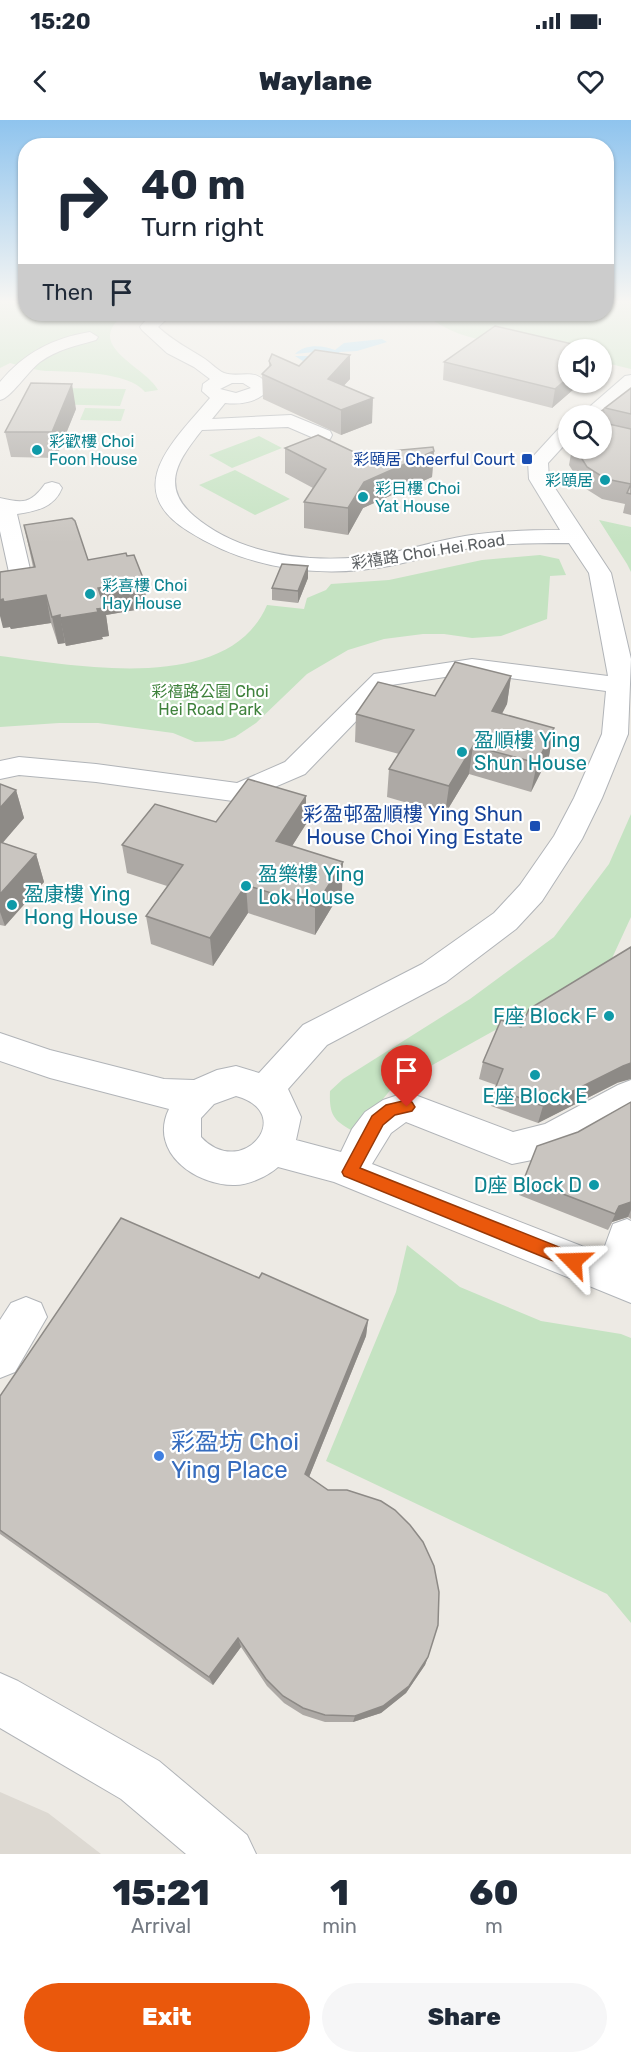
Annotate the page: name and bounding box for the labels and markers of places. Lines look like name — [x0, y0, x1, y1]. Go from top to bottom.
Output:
place label: 彩歡樓 Choi Foon House — [49, 432, 138, 469]
marker: 彩歡樓 Choi Foon House — [30, 443, 44, 457]
place label: 彩頤居 Cheerful Court — [353, 450, 515, 469]
marker: 彩頤居 Cheerful Court — [520, 452, 534, 466]
place label: 彩頤居 — [545, 471, 593, 490]
marker: 彩頤居 — [598, 473, 612, 487]
place label: 彩日樓 Choi Yat House — [375, 479, 460, 516]
marker: 彩日樓 Choi Yat House — [356, 490, 370, 504]
place label: 彩喜樓 Choi Hay House — [102, 576, 187, 613]
marker: 彩喜樓 Choi Hay House — [83, 587, 97, 601]
place label: 盈順樓 Ying Shun House — [474, 728, 587, 775]
marker: 盈順樓 Ying Shun House — [455, 745, 469, 759]
place label: 彩盈邨盈順樓 Ying Shun House Choi Ying Estate — [303, 802, 523, 849]
marker: 彩盈邨盈順樓 Ying Shun House Choi Ying Estate — [528, 819, 542, 833]
place label: 盈樂樓 Ying Lok House — [258, 862, 364, 909]
marker: 盈樂樓 Ying Lok House — [239, 879, 253, 893]
place label: 盈康樓 Ying Hong House — [24, 882, 138, 929]
marker: 盈康樓 Ying Hong House — [5, 898, 19, 912]
place label: F座 Block F — [493, 1004, 597, 1028]
marker: F座 Block F — [602, 1009, 616, 1023]
pin — [381, 1045, 432, 1107]
marker: E座 Block E — [528, 1068, 542, 1082]
place label: E座 Block E — [483, 1084, 587, 1108]
place label: D座 Block D — [474, 1173, 582, 1197]
marker: D座 Block D — [587, 1178, 601, 1192]
place label: 彩盈坊 Choi Ying Place — [171, 1428, 299, 1484]
marker: 彩盈坊 Choi Ying Place — [152, 1449, 166, 1463]

